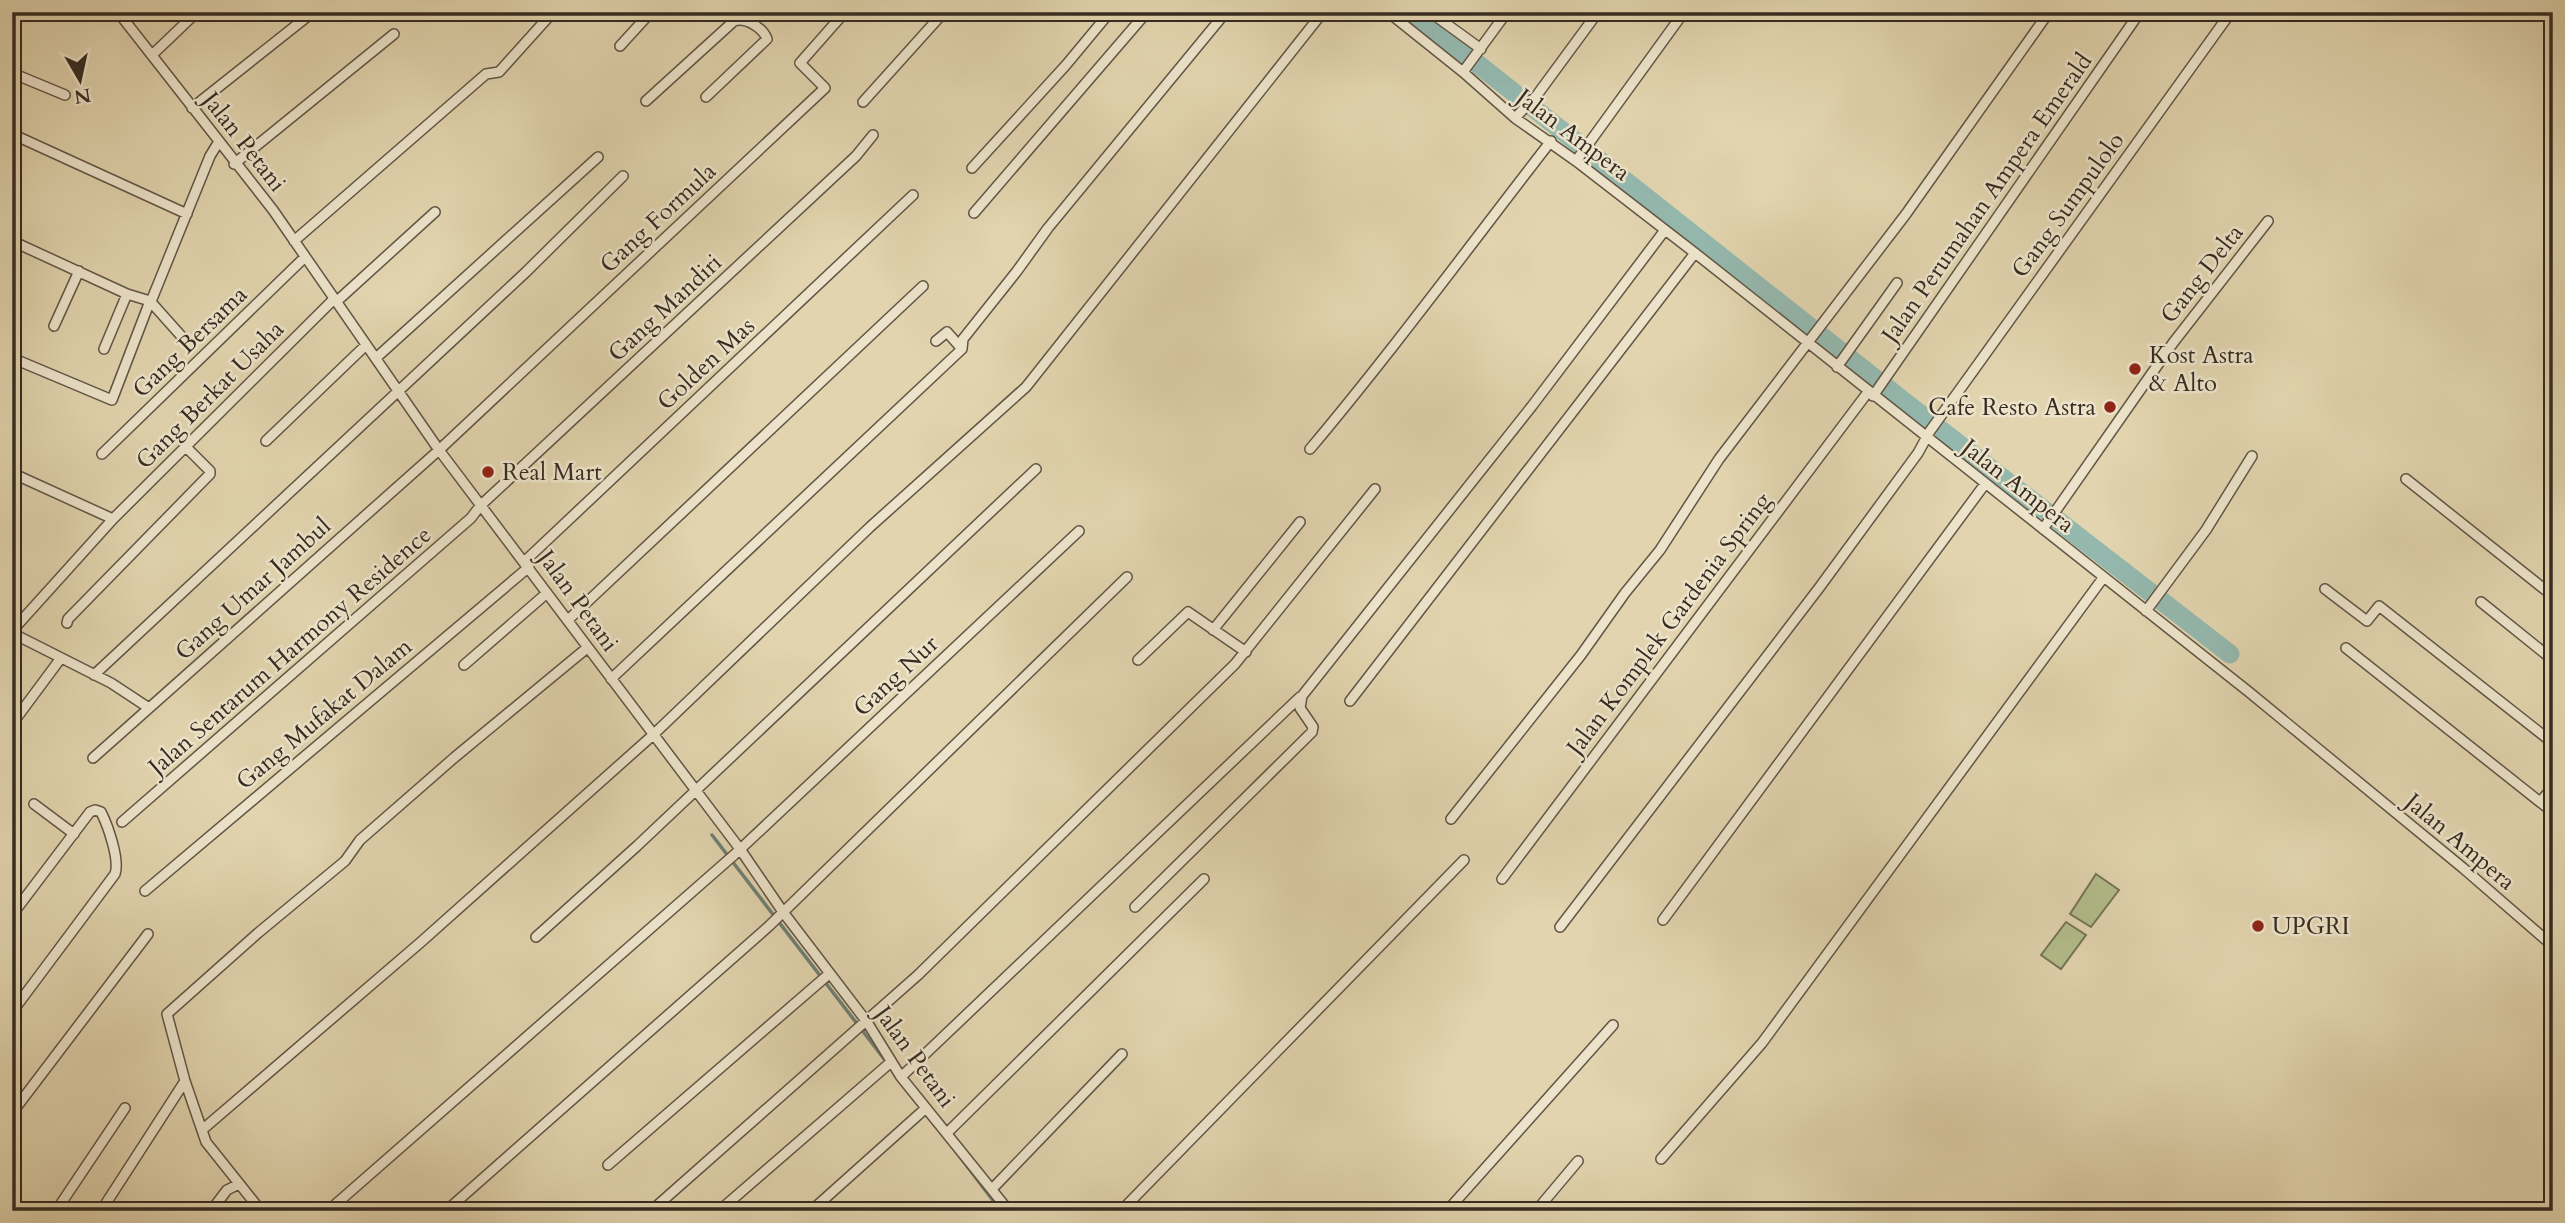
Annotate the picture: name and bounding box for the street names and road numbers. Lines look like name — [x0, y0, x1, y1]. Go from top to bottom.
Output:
street label: Jalan Perumahan Ampera Emerald — [1872, 46, 2100, 352]
street label: Jalan Ampera — [1507, 79, 1637, 189]
street label: Jalan Petani — [193, 83, 294, 199]
street label: Gang Sumpulolo — [2004, 126, 2132, 284]
street label: Gang Formula — [593, 155, 724, 281]
street label: Gang Delta — [2153, 217, 2252, 330]
street label: Gang Mandiri — [601, 246, 729, 369]
street label: Gang Bersama — [125, 278, 255, 405]
street label: Golden Mas — [650, 310, 762, 418]
street label: Gang Berkat Usaha — [128, 313, 292, 477]
street label: Jalan Ampera — [1952, 430, 2082, 541]
street label: Jalan Komplek Gardenia Spring — [1557, 485, 1779, 765]
street label: Gang Umar Jambul — [168, 510, 338, 668]
street label: Jalan Sentarum Harmony Residence — [139, 519, 439, 785]
street label: Jalan Petani — [528, 541, 626, 659]
street label: Gang Nur — [846, 628, 946, 724]
street label: Gang Mufakat Dalam — [229, 630, 420, 797]
street label: Jalan Ampera — [2395, 784, 2523, 898]
street label: Jalan Petani — [865, 997, 963, 1115]

